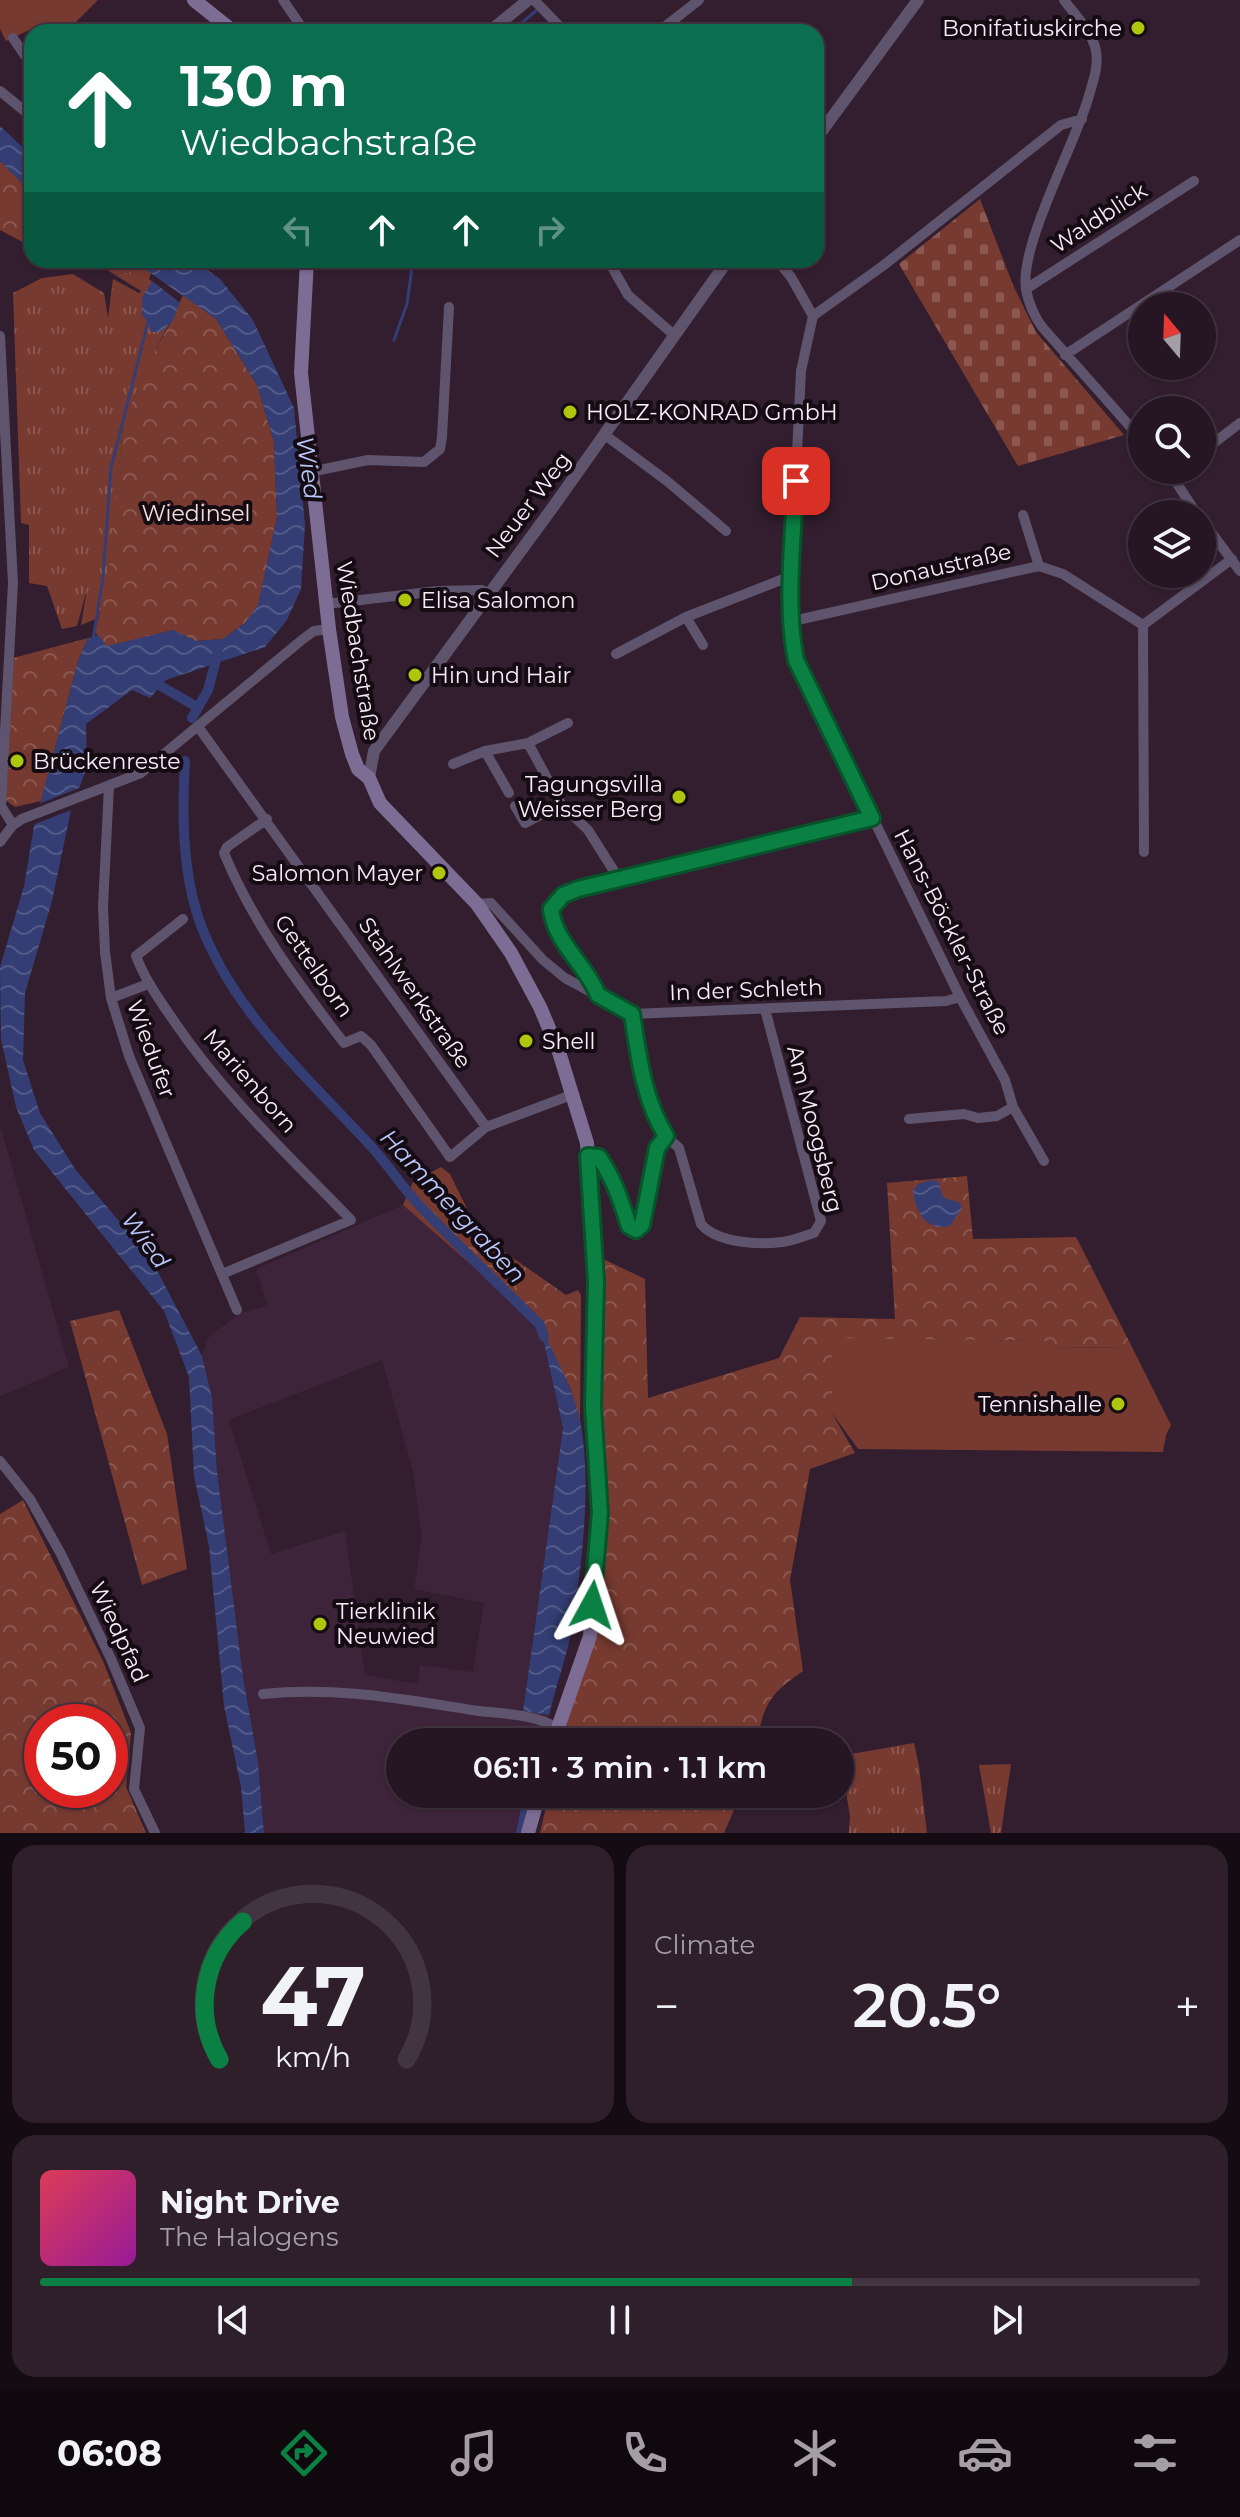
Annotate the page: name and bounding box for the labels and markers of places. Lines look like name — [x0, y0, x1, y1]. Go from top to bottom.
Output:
place label: Bonifatiuskirche — [942, 15, 1122, 42]
marker: Bonifatiuskirche — [1129, 19, 1147, 37]
place label: HOLZ-KONRAD GmbH — [586, 399, 838, 426]
marker: HOLZ-KONRAD GmbH — [561, 403, 579, 421]
pin — [762, 447, 830, 515]
place label: Elisa Salomon — [421, 587, 575, 614]
marker: Elisa Salomon — [396, 591, 414, 609]
place label: Hin und Hair — [431, 662, 571, 689]
marker: Hin und Hair — [406, 666, 424, 684]
place label: Brückenreste — [33, 748, 181, 775]
marker: Brückenreste — [8, 752, 26, 770]
place label: Tagungsvilla Weisser Berg — [518, 771, 663, 823]
marker: Tagungsvilla Weisser Berg — [670, 788, 688, 806]
place label: Salomon Mayer — [252, 860, 423, 887]
marker: Salomon Mayer — [430, 864, 448, 882]
place label: Shell — [542, 1028, 596, 1055]
marker: Shell — [517, 1032, 535, 1050]
place label: Tennishalle — [978, 1391, 1102, 1418]
marker: Tennishalle — [1109, 1395, 1127, 1413]
place label: Tierklinik Neuwied — [336, 1598, 436, 1650]
marker: Tierklinik Neuwied — [311, 1615, 329, 1633]

